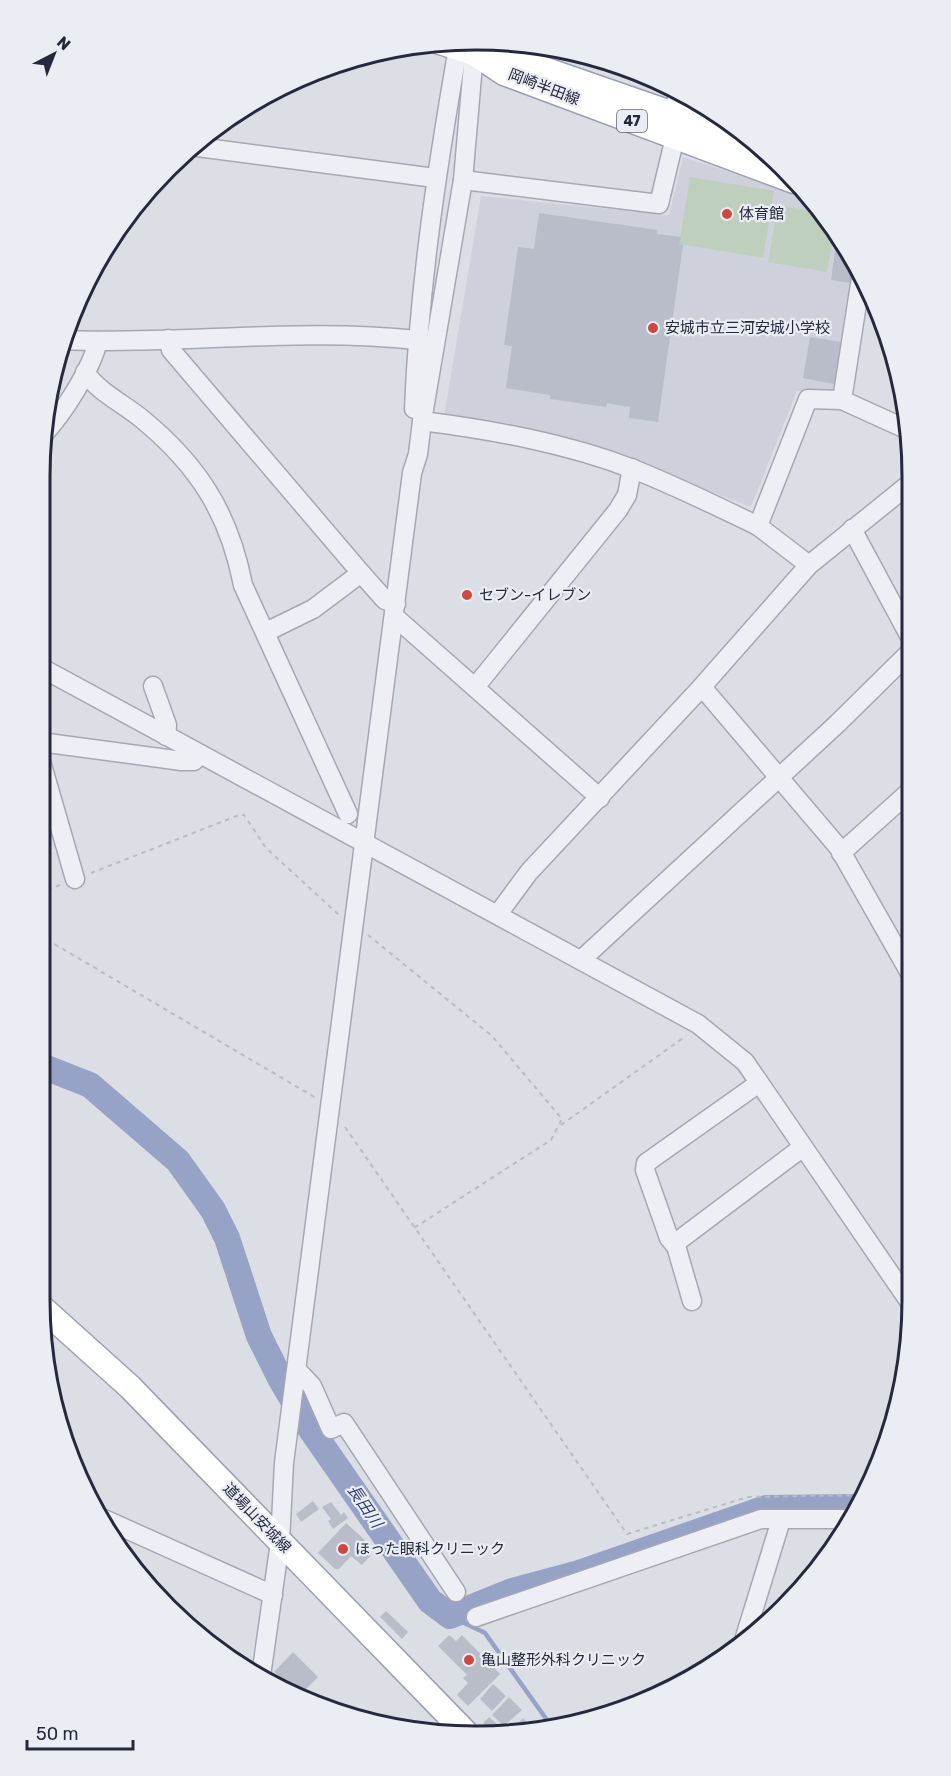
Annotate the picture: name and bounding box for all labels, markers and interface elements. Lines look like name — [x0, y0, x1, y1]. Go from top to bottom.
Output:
north arrow — [24, 24, 84, 84]
text: N — [53, 32, 74, 54]
street label: 岡崎半田線 — [506, 65, 582, 109]
road number: 47 — [617, 110, 647, 132]
place label: 体育館 — [739, 205, 784, 223]
marker: 体育館 — [720, 207, 734, 221]
place label: 安城市立三河安城小学校 — [665, 319, 830, 337]
marker: 安城市立三河安城小学校 — [646, 321, 660, 335]
place label: セブン-イレブン — [479, 586, 591, 604]
marker: セブン-イレブン — [460, 588, 474, 602]
street label: 道場山安城線 — [219, 1479, 295, 1557]
water label: 長田川 — [344, 1481, 387, 1533]
place label: ほった眼科クリニック — [355, 1540, 505, 1558]
marker: ほった眼科クリニック — [336, 1542, 350, 1556]
place label: 亀山整形外科クリニック — [481, 1651, 646, 1669]
marker: 亀山整形外科クリニック — [462, 1653, 476, 1667]
scale bar — [27, 1713, 134, 1751]
text: 50 m — [36, 1723, 79, 1745]

